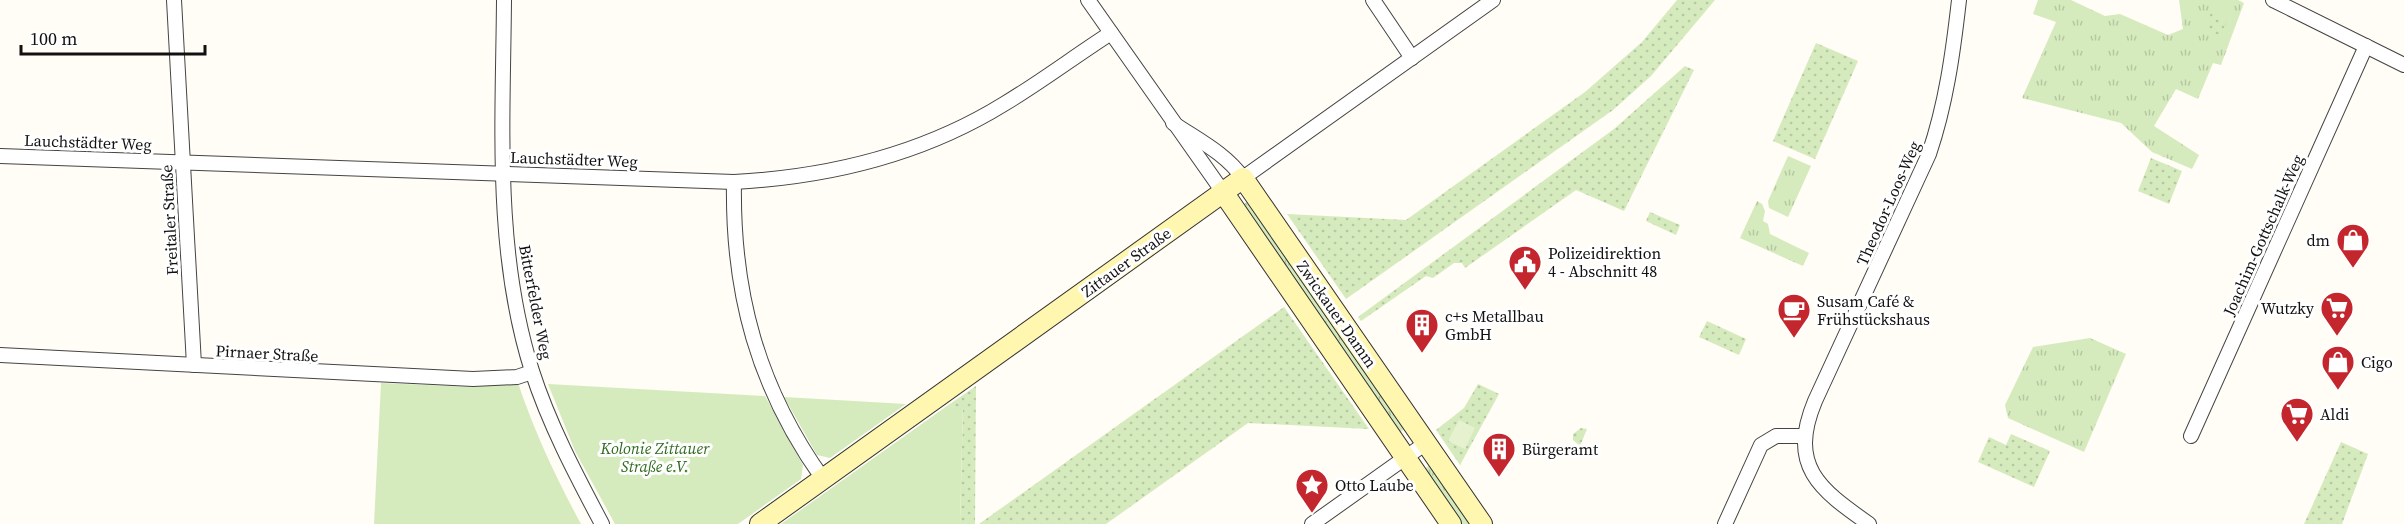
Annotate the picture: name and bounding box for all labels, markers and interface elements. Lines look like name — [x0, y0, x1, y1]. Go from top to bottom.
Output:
scale bar — [21, 18, 206, 56]
text: 100 m — [30, 26, 77, 51]
street label: Lauchstädter Weg — [24, 129, 152, 155]
street label: Theodor-Loos-Weg — [1851, 137, 1925, 269]
street label: Lauchstädter Weg — [510, 146, 638, 172]
street label: Joachim-Gottschalk-Weg — [2217, 151, 2309, 320]
street label: Freitaler Straße — [155, 164, 183, 276]
street label: Zittauer Straße — [1077, 222, 1175, 302]
shop icon: dm — [2335, 222, 2371, 269]
place label: dm — [2307, 229, 2330, 251]
place label: Polizeidirektion 4 - Abschnitt 48 — [1548, 242, 1661, 282]
street label: Bitterfelder Weg — [514, 243, 558, 361]
public building icon: Polizeidirektion 4 - Abschnitt 48 — [1507, 244, 1543, 291]
street label: Zwickauer Damm — [1292, 256, 1382, 372]
place label: Susam Café & Frühstückshaus — [1817, 290, 1930, 330]
supermarket icon: Wutzky — [2319, 290, 2355, 337]
cafe icon: Susam Café & Frühstückshaus — [1776, 292, 1812, 339]
place label: Wutzky — [2261, 297, 2315, 319]
place label: c+s Metallbau GmbH — [1445, 305, 1544, 345]
building icon: c+s Metallbau GmbH — [1404, 307, 1440, 354]
street label: Pirnaer Straße — [215, 339, 319, 367]
shop icon: Cigo — [2320, 344, 2356, 391]
place label: Cigo — [2361, 351, 2393, 373]
supermarket icon: Aldi — [2279, 396, 2315, 443]
place label: Aldi — [2320, 403, 2349, 425]
building icon: Bürgeramt — [1481, 431, 1517, 478]
park label: Kolonie Zittauer Straße e.V. — [600, 437, 710, 477]
place label: Bürgeramt — [1522, 438, 1599, 460]
place icon: Otto Laube — [1294, 467, 1330, 514]
place label: Otto Laube — [1335, 474, 1414, 496]

